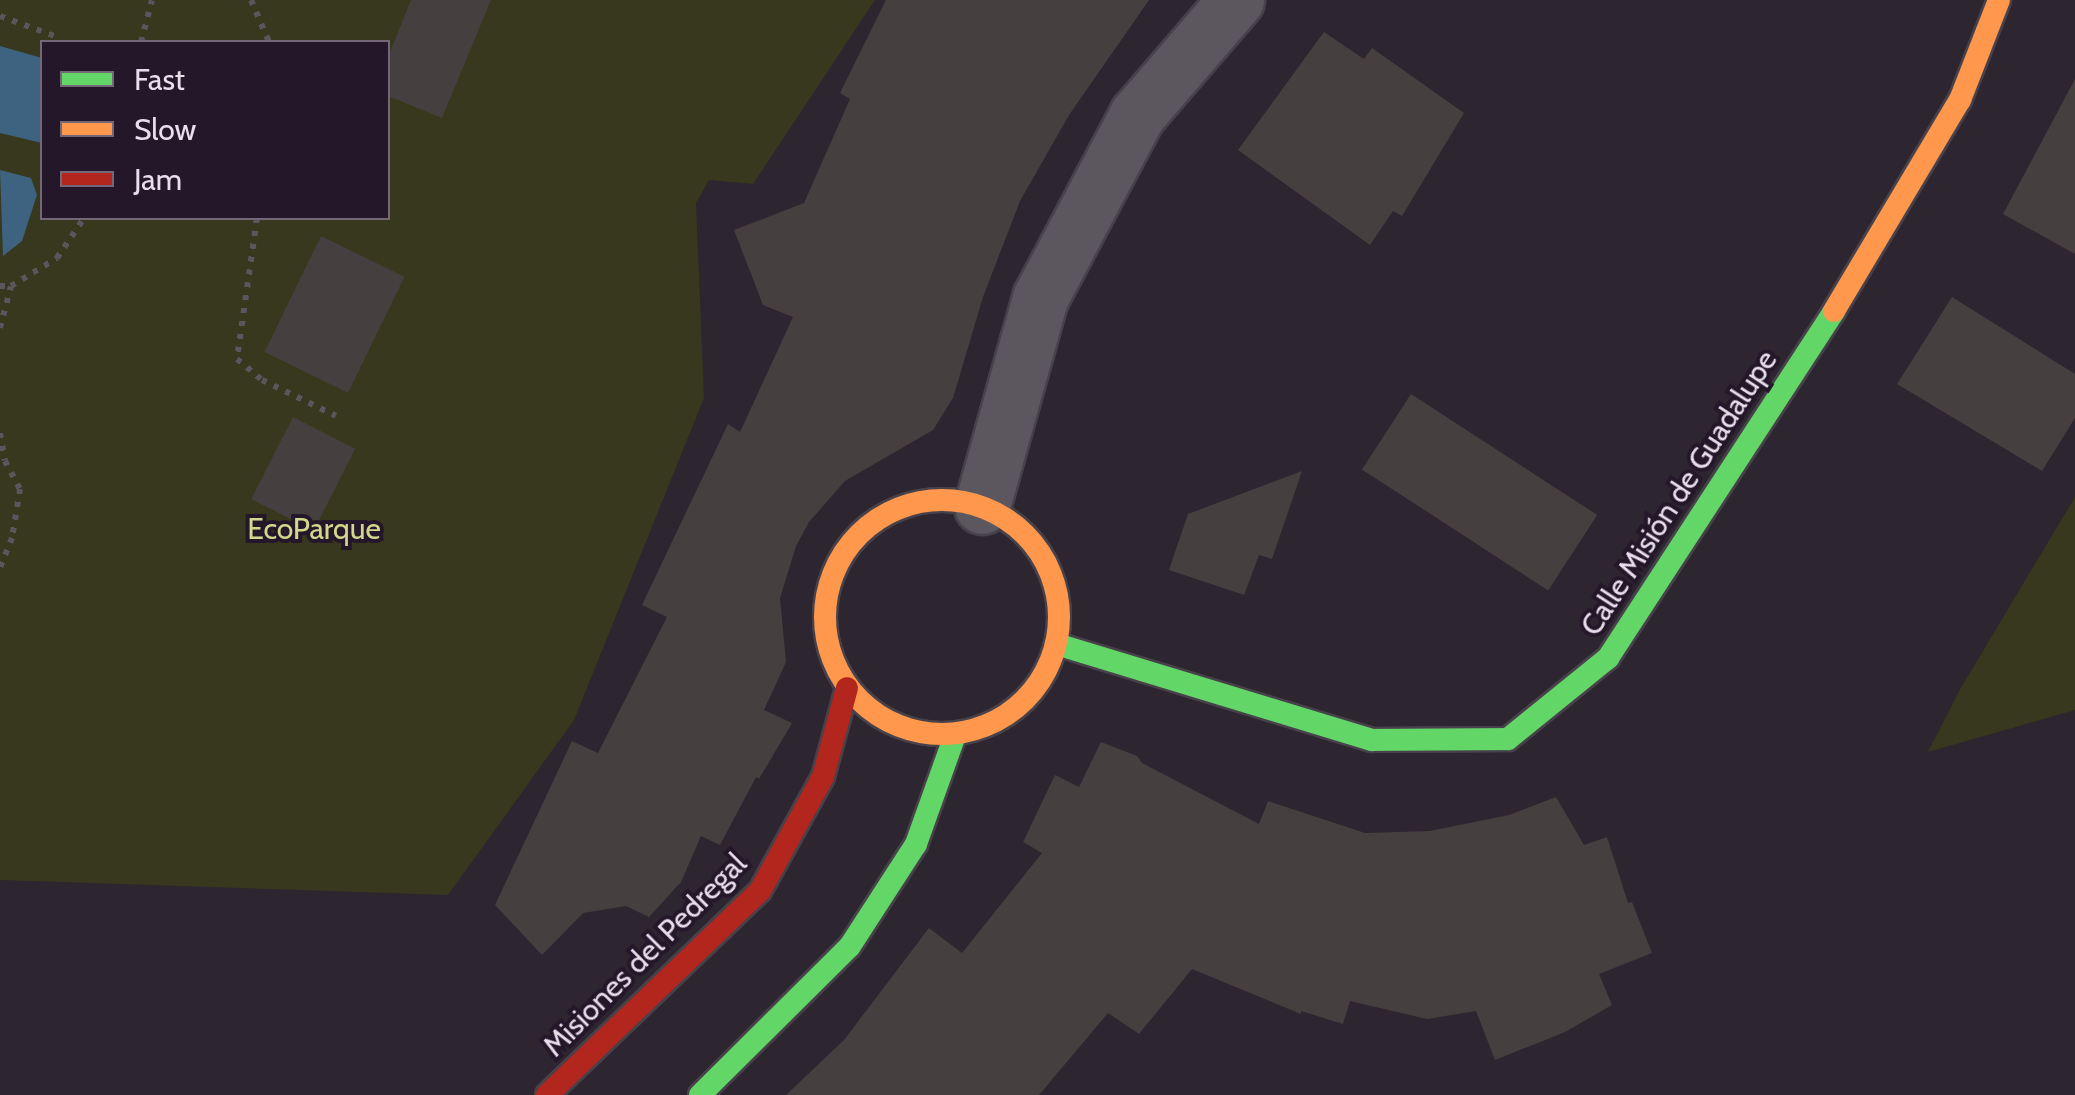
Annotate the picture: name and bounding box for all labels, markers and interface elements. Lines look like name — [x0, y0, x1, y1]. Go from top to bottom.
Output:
legend — [40, 40, 390, 220]
text: Fast — [134, 61, 185, 98]
text: Slow — [134, 111, 196, 148]
text: Jam — [134, 161, 182, 198]
street label: Calle Misión de Guadalupe — [1573, 344, 1785, 642]
park label: EcoParque — [247, 511, 381, 547]
street label: Misiones del Pedregal — [536, 846, 754, 1064]

